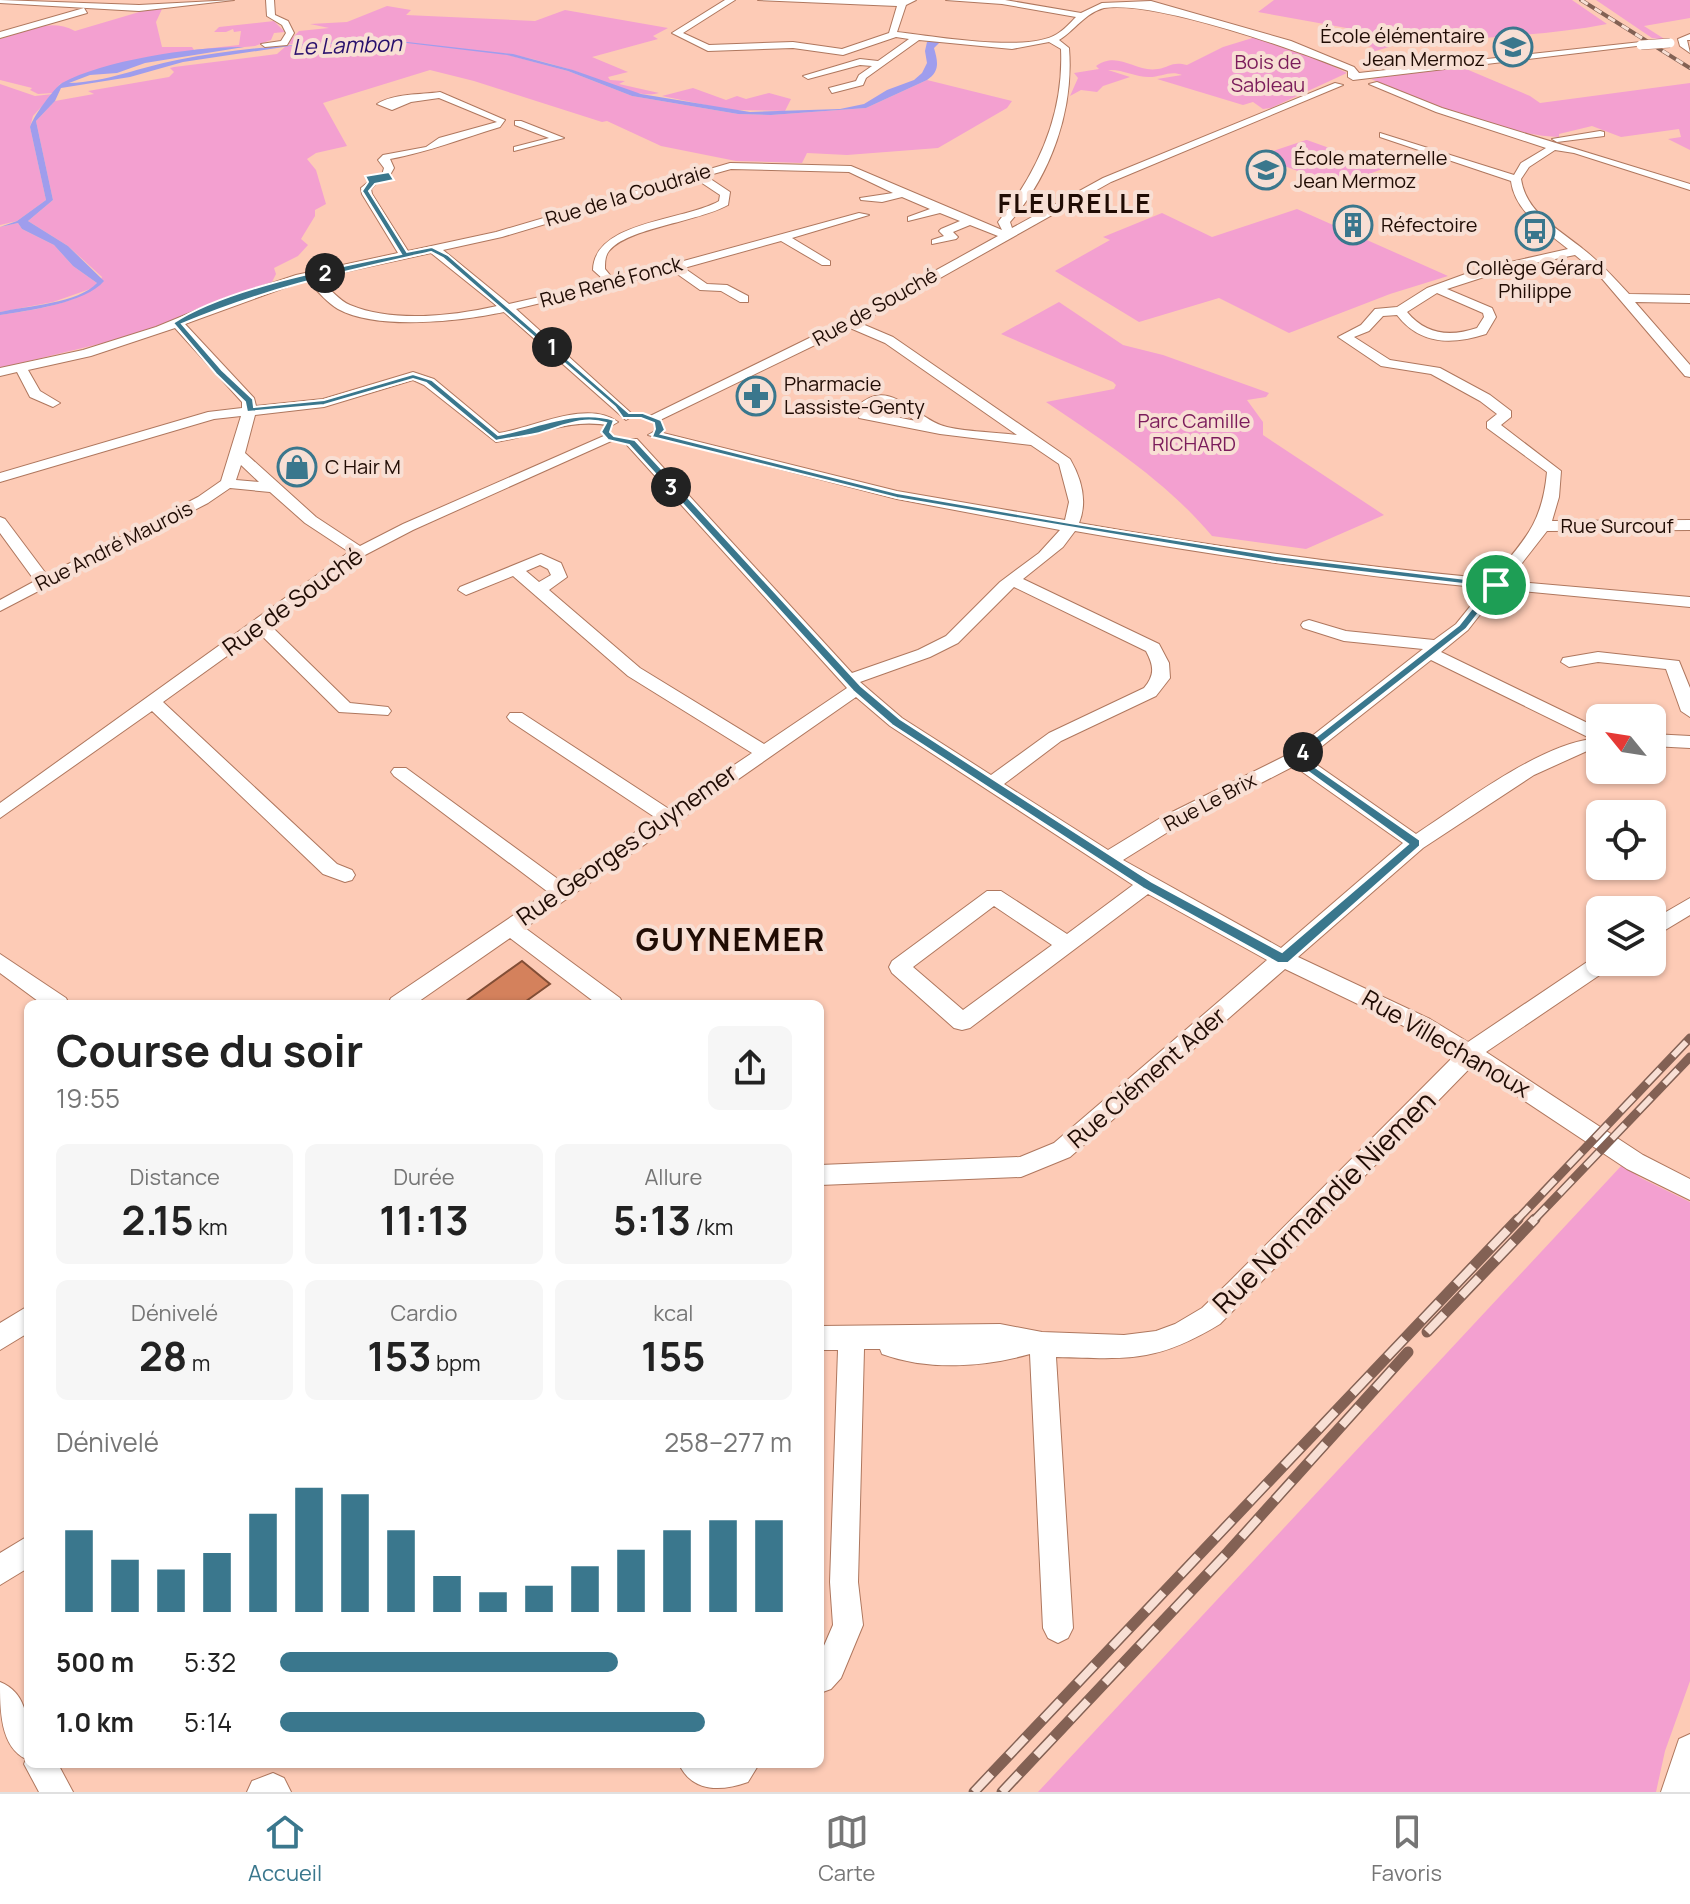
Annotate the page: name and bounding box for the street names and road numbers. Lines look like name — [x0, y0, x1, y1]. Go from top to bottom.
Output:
street label: Rue de la Coudraie — [542, 157, 714, 233]
street label: Rue René Fonck — [537, 249, 686, 313]
street label: Rue de Souché — [808, 261, 942, 352]
street label: Rue André Maurois — [30, 494, 197, 597]
street label: Rue Surcouf — [1561, 512, 1673, 539]
street label: Rue de Souché — [215, 539, 369, 663]
street label: Rue Georges Guynemer — [509, 755, 743, 932]
street label: Rue Le Brix — [1159, 766, 1261, 837]
street label: Rue Villechanoux — [1357, 981, 1537, 1104]
street label: Rue Clément Ader — [1060, 999, 1232, 1155]
street label: Rue Normandie Niemen — [1203, 1081, 1443, 1321]

